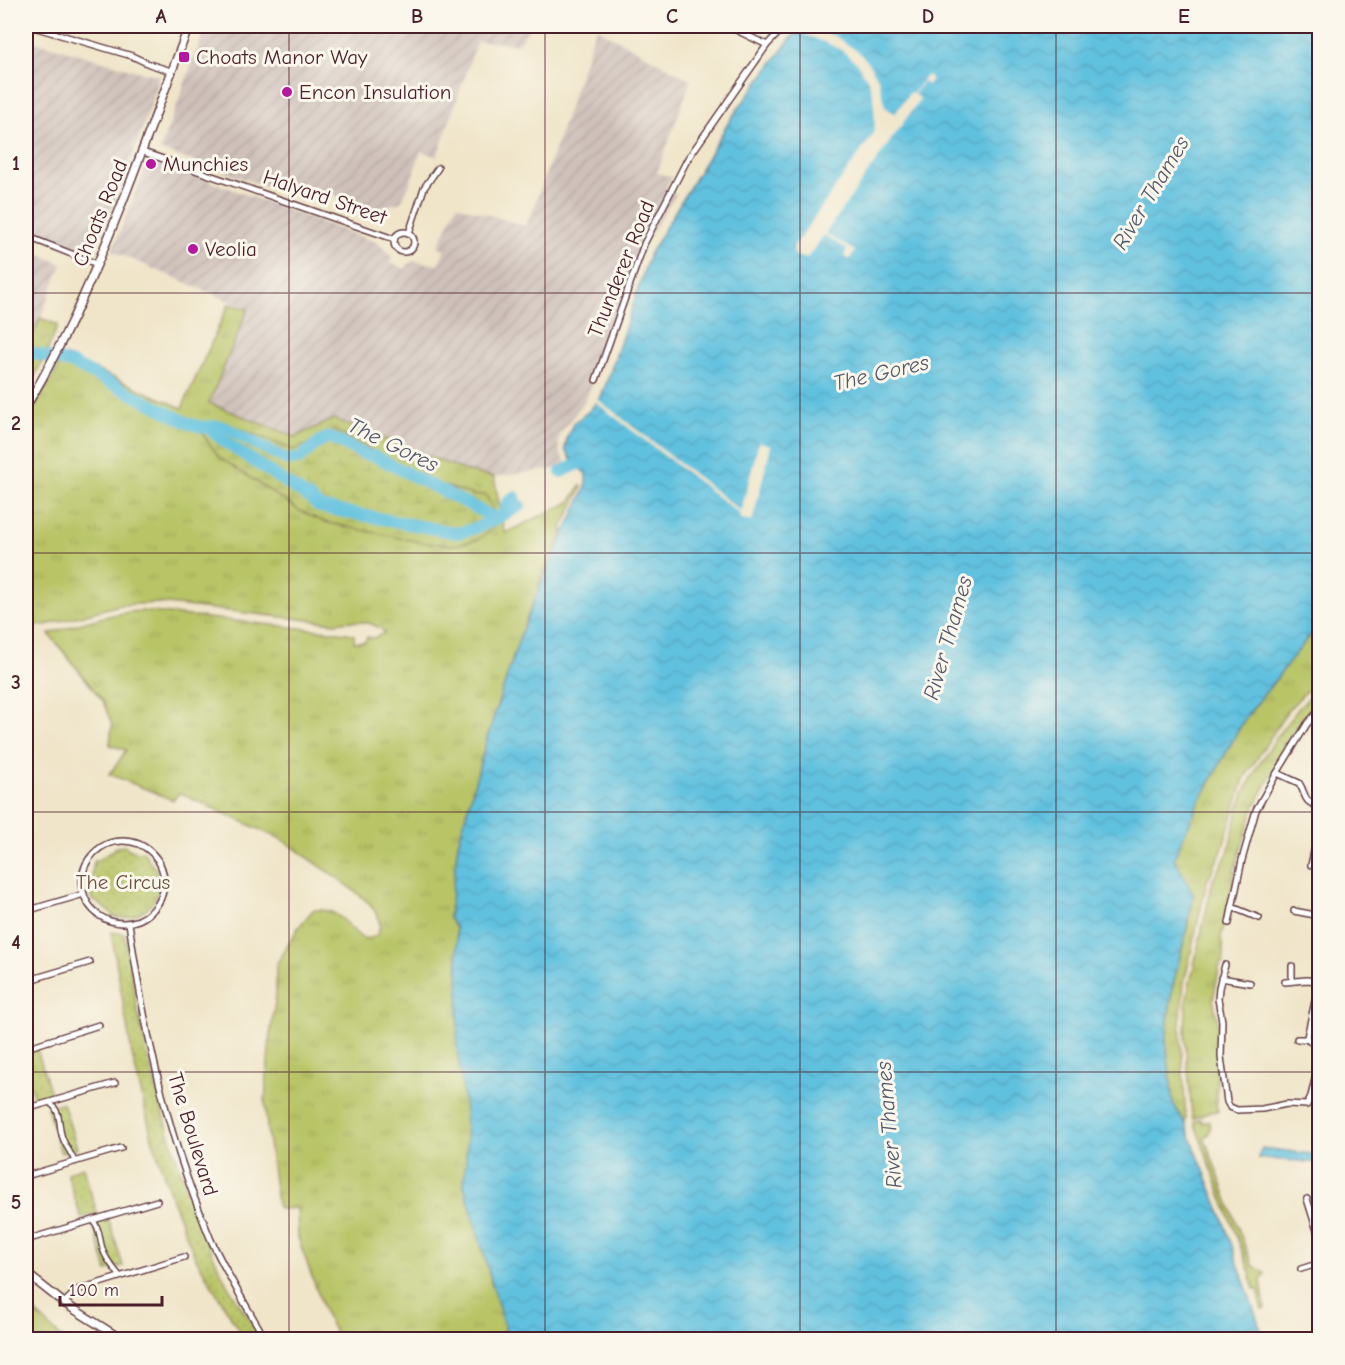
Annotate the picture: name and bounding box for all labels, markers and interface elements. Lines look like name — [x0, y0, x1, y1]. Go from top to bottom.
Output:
text: A — [155, 5, 167, 28]
text: B — [411, 5, 423, 28]
text: C — [666, 5, 678, 28]
text: D — [922, 5, 934, 28]
text: E — [1178, 5, 1190, 28]
place label: Choats Manor Way — [196, 45, 368, 69]
marker: Choats Manor Way — [177, 50, 191, 64]
place label: Encon Insulation — [299, 80, 451, 104]
marker: Encon Insulation — [280, 85, 294, 99]
water label: River Thames — [1107, 131, 1195, 254]
text: 1 — [12, 152, 20, 175]
place label: Munchies — [163, 152, 248, 176]
street label: Choats Road — [68, 156, 132, 270]
marker: Munchies — [144, 157, 158, 171]
street label: Halyard Street — [260, 165, 391, 230]
street label: Thunderer Road — [583, 197, 659, 341]
place label: Veolia — [205, 237, 257, 261]
marker: Veolia — [186, 242, 200, 256]
water label: The Gores — [831, 349, 932, 397]
text: 2 — [11, 412, 21, 435]
water label: The Gores — [344, 412, 443, 478]
water label: River Thames — [918, 572, 978, 703]
text: 3 — [11, 671, 21, 694]
park label: The Circus — [76, 870, 170, 894]
text: 4 — [11, 931, 21, 954]
water label: River Thames — [870, 1060, 908, 1190]
street label: The Boulevard — [163, 1069, 223, 1199]
text: 5 — [11, 1191, 21, 1214]
scale bar — [60, 1269, 162, 1307]
text: 100 m — [69, 1280, 119, 1301]

